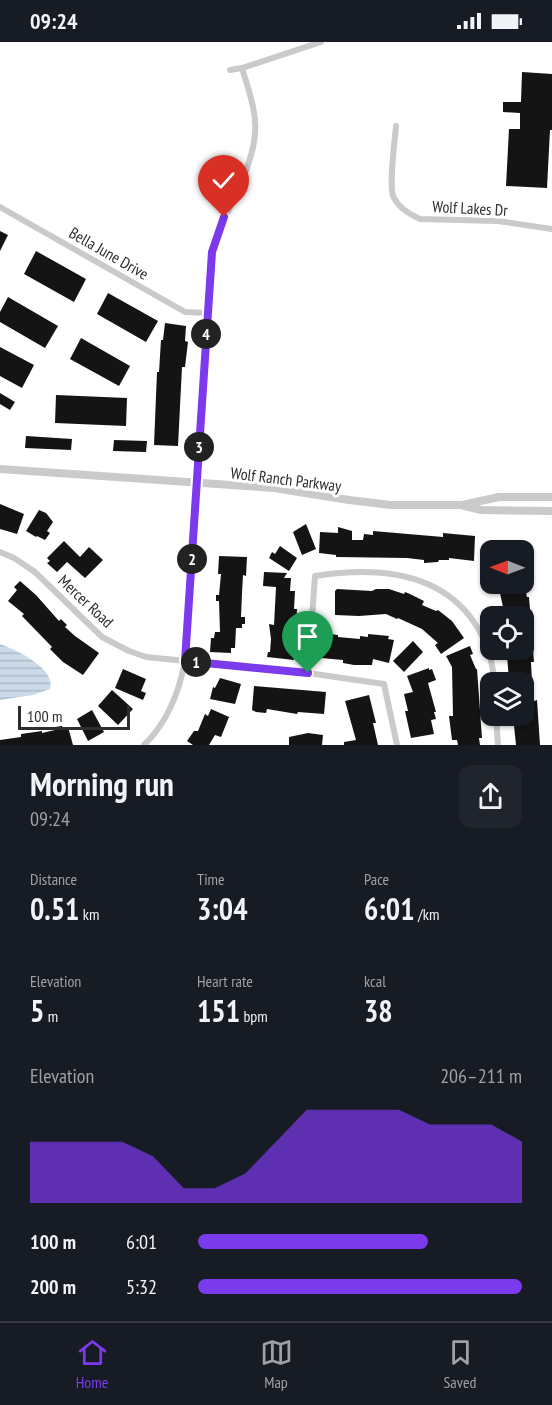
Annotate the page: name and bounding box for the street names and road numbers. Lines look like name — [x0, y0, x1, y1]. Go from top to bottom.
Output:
street label: Wolf Lakes Dr — [432, 196, 509, 220]
street label: Bella June Drive — [66, 222, 152, 284]
street label: Wolf Ranch Parkway — [230, 462, 342, 496]
street label: Mercer Road — [54, 570, 118, 632]

